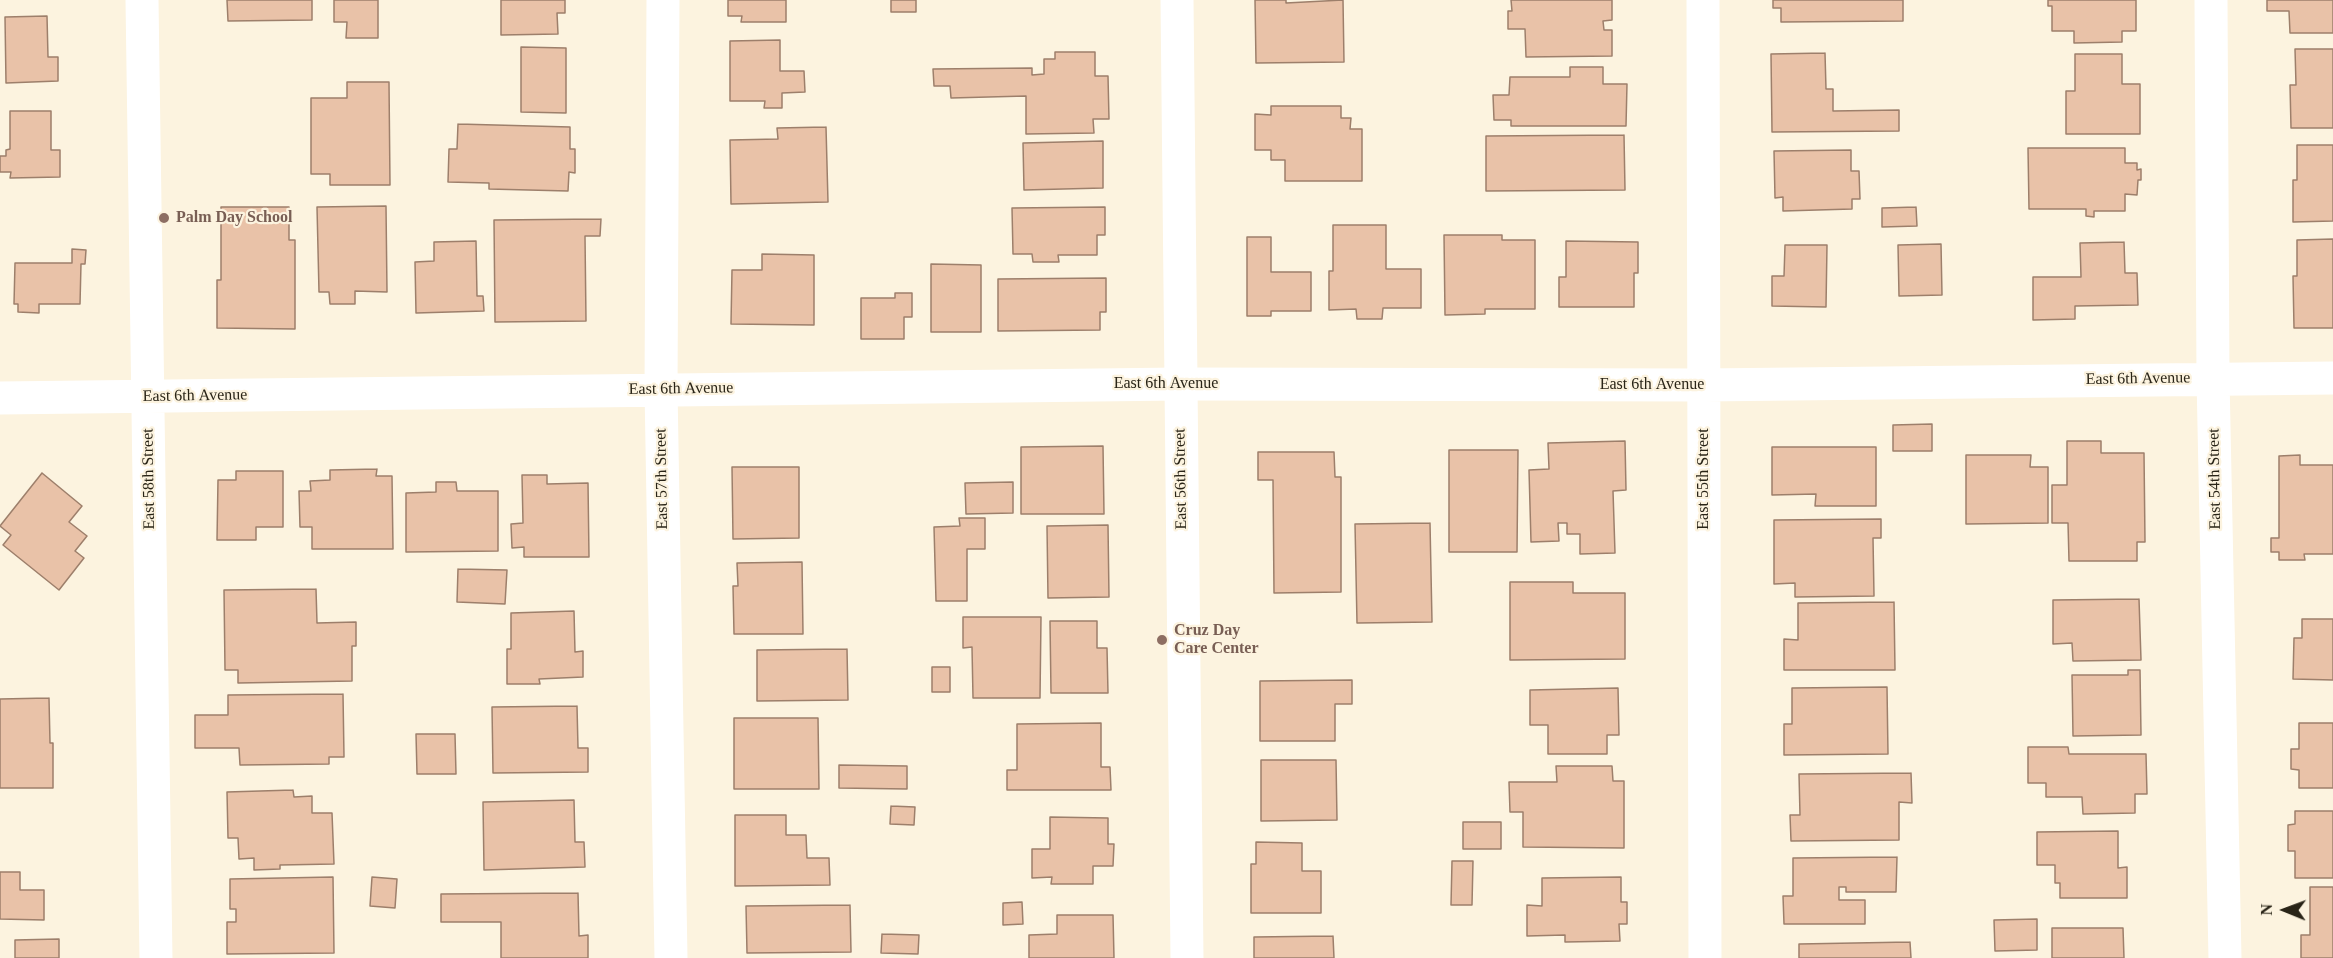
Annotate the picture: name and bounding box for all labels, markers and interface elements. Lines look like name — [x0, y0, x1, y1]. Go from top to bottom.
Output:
place label: Palm Day School — [176, 208, 292, 228]
marker: Palm Day School — [157, 211, 171, 225]
street label: East 6th Avenue — [2086, 368, 2190, 390]
street label: East 6th Avenue — [1114, 374, 1218, 394]
street label: East 6th Avenue — [1600, 375, 1704, 395]
street label: East 6th Avenue — [629, 378, 733, 400]
street label: East 6th Avenue — [143, 385, 247, 407]
street label: East 58th Street — [139, 428, 159, 530]
street label: East 57th Street — [652, 428, 672, 530]
street label: East 56th Street — [1171, 428, 1191, 530]
street label: East 55th Street — [1694, 428, 1714, 530]
street label: East 54th Street — [2205, 428, 2225, 530]
place label: Cruz Day Care Center — [1174, 621, 1259, 659]
marker: Cruz Day Care Center — [1155, 633, 1169, 647]
north arrow — [2255, 880, 2315, 940]
text: N — [2258, 904, 2275, 916]

